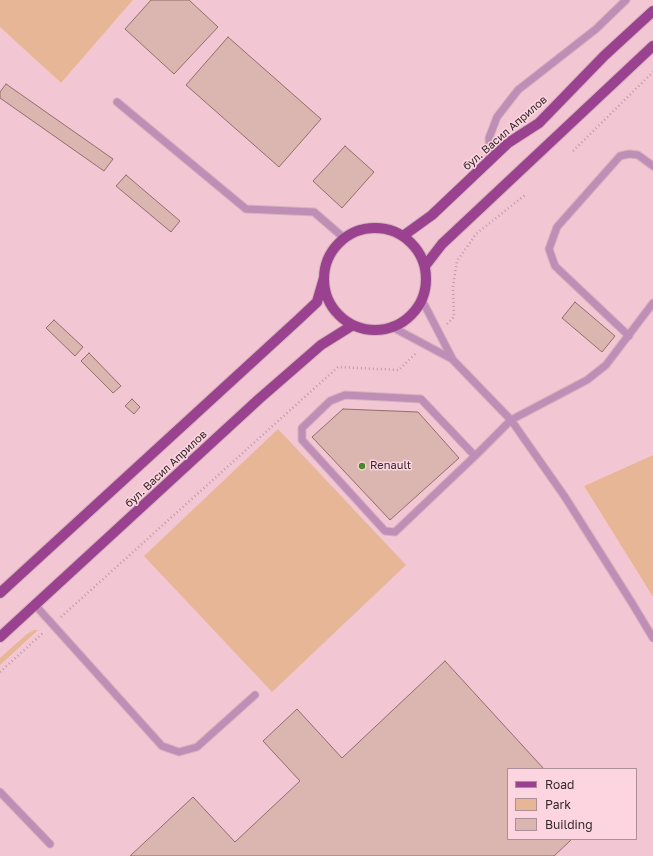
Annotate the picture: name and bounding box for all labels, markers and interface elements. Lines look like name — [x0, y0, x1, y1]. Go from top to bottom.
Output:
street label: бул. Васил Априлов — [460, 93, 550, 173]
street label: бул. Васил Априлов — [122, 428, 210, 510]
place label: Renault — [370, 459, 411, 473]
marker: Renault — [357, 461, 367, 471]
legend — [507, 768, 637, 840]
text: Road — [545, 777, 574, 792]
text: Park — [545, 797, 571, 812]
text: Building — [545, 817, 593, 832]

